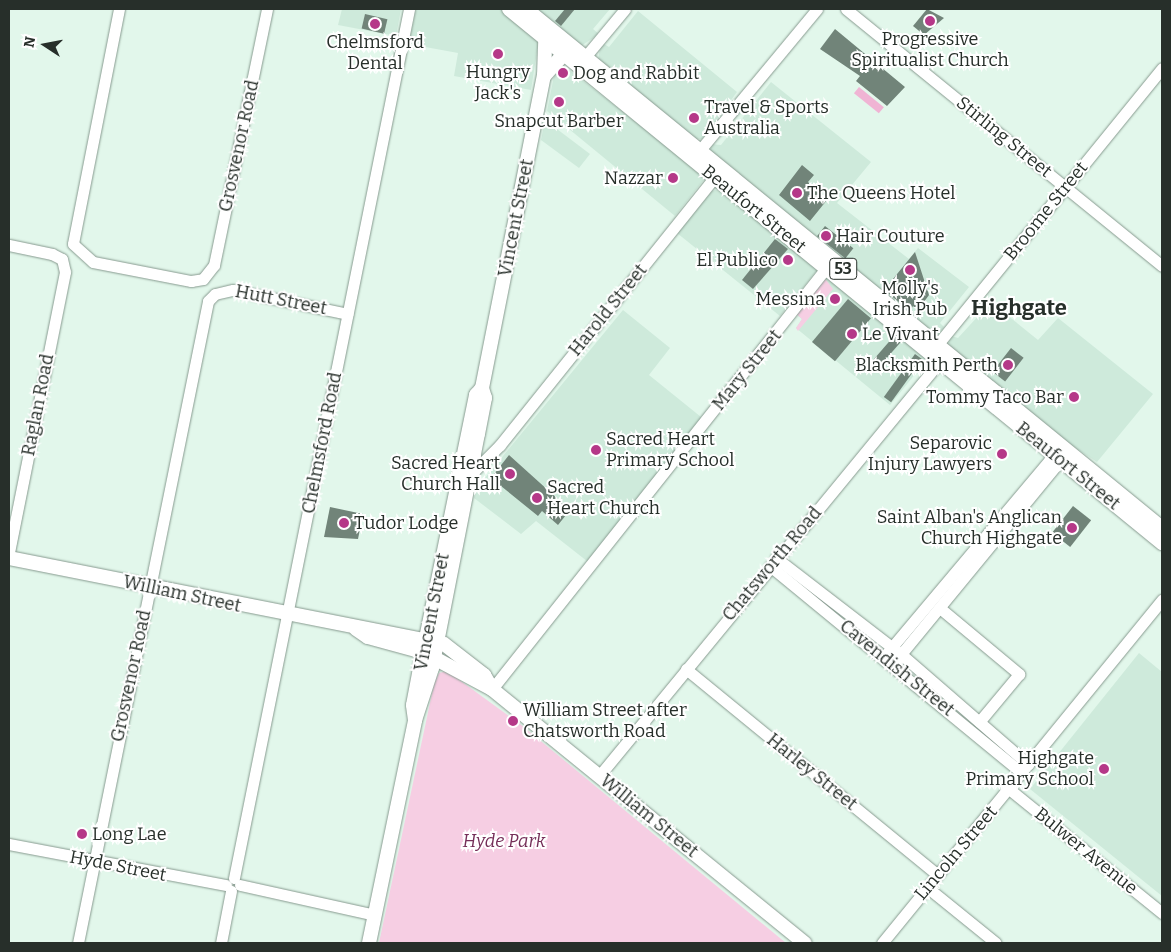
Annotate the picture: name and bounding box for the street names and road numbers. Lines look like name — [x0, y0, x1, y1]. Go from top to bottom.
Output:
street label: Grosvenor Road — [214, 78, 264, 214]
street label: Stirling Street — [952, 92, 1056, 182]
street label: Vincent Street — [494, 157, 538, 279]
street label: Broome Street — [1000, 157, 1092, 265]
street label: Beaufort Street — [698, 160, 810, 258]
road number: 53 — [828, 255, 858, 282]
street label: Harold Street — [564, 260, 652, 360]
street label: Hutt Street — [233, 281, 329, 319]
street label: Mary Street — [708, 325, 786, 415]
street label: Raglan Road — [18, 352, 58, 458]
street label: Chelmsford Road — [298, 370, 346, 516]
street label: Beaufort Street — [1012, 417, 1124, 515]
street label: Chatsworth Road — [718, 502, 826, 626]
street label: Vincent Street — [410, 551, 454, 673]
street label: William Street — [121, 571, 243, 617]
street label: Grosvenor Road — [106, 608, 156, 744]
street label: Cavendish Street — [835, 615, 959, 721]
street label: Harley Street — [762, 729, 862, 815]
street label: William Street — [596, 770, 702, 862]
street label: Lincoln Street — [910, 801, 1002, 905]
street label: Bulwer Avenue — [1030, 803, 1142, 899]
street label: Hyde Street — [68, 846, 168, 886]

